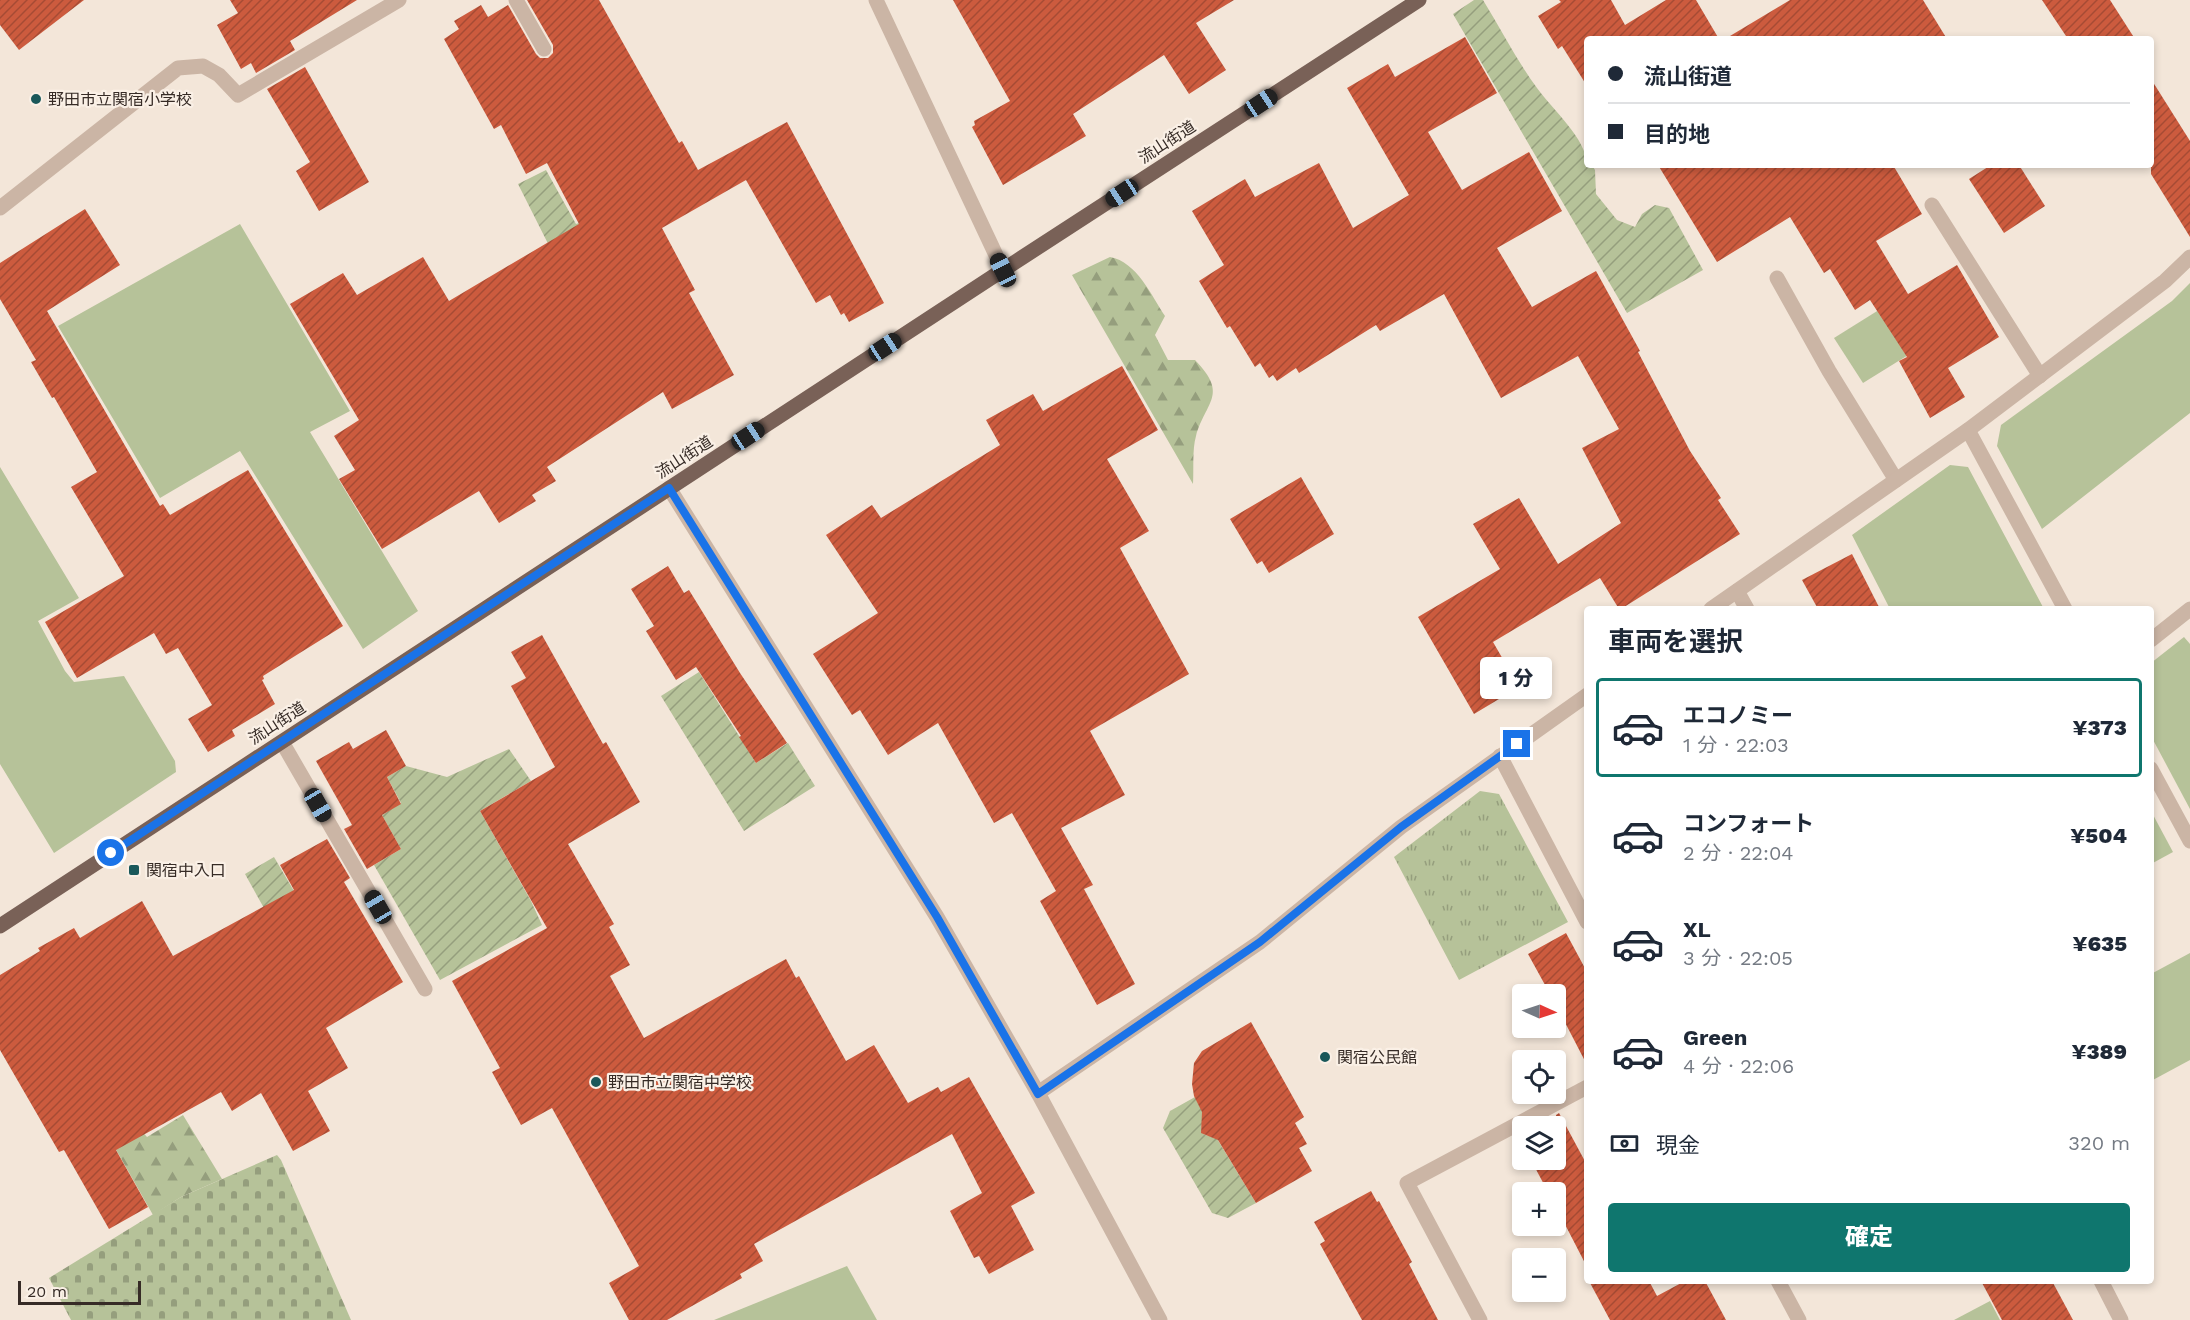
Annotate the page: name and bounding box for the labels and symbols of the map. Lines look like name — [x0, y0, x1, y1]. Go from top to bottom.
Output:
car — [1241, 86, 1281, 120]
place label: 野田市立関宿小学校 — [48, 90, 192, 109]
marker: 野田市立関宿小学校 — [29, 92, 43, 106]
street label: 流山街道 — [1135, 117, 1199, 167]
car — [1102, 176, 1142, 210]
car — [987, 250, 1019, 290]
car — [865, 330, 905, 364]
car — [728, 419, 768, 453]
street label: 流山街道 — [652, 432, 716, 482]
callout: 1 分 — [1481, 657, 1553, 699]
street label: 流山街道 — [245, 698, 309, 748]
route end — [1503, 730, 1530, 757]
car — [301, 785, 335, 825]
route start — [97, 839, 124, 866]
place label: 関宿中入口 — [146, 861, 226, 880]
marker: 関宿中入口 — [127, 863, 141, 877]
car — [361, 887, 395, 927]
north arrow — [1512, 984, 1566, 1038]
place label: 関宿公民館 — [1337, 1048, 1417, 1067]
marker: 関宿公民館 — [1318, 1050, 1332, 1064]
place label: 野田市立関宿中学校 — [608, 1073, 752, 1092]
marker: 野田市立関宿中学校 — [589, 1075, 603, 1089]
scale bar — [18, 1278, 141, 1306]

